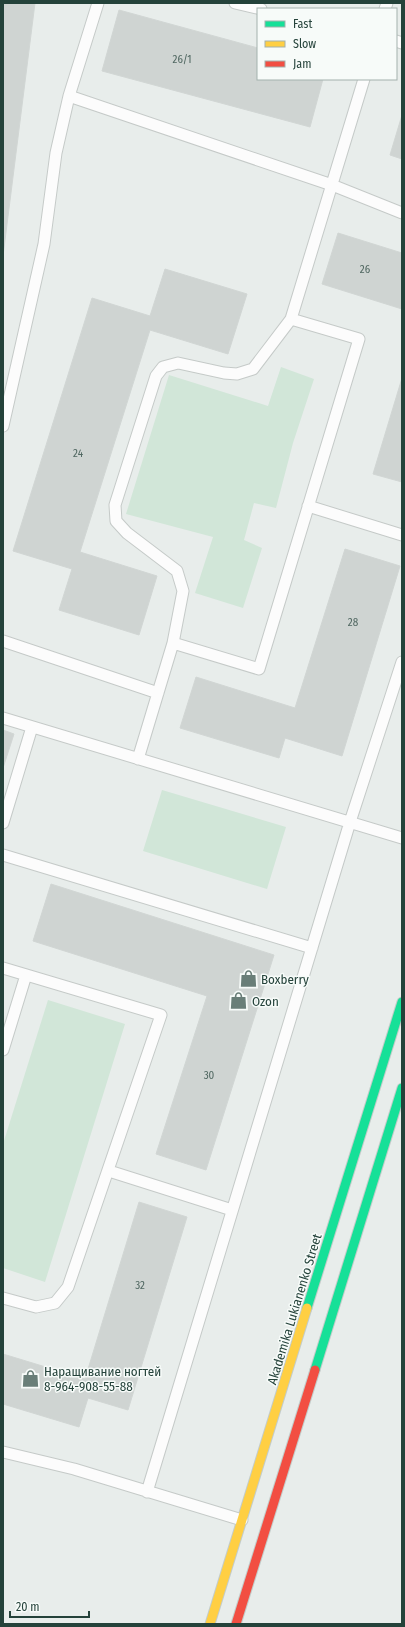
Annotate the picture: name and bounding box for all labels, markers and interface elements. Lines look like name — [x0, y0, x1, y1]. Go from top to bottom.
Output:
legend — [257, 8, 397, 80]
text: Fast — [293, 17, 312, 31]
text: Slow — [293, 37, 316, 51]
house number: 26/1 — [173, 53, 191, 66]
text: Jam — [293, 57, 311, 71]
house number: 26 — [360, 263, 371, 276]
house number: 24 — [73, 447, 84, 460]
house number: 28 — [348, 616, 359, 629]
shop icon: Boxberry — [238, 969, 258, 989]
place label: Boxberry — [261, 972, 309, 987]
shop icon: Ozon — [229, 991, 249, 1011]
place label: Ozon — [252, 994, 279, 1009]
house number: 30 — [204, 1069, 215, 1082]
street label: Akademika Lukianenko Street — [264, 1231, 325, 1386]
house number: 32 — [135, 1279, 145, 1292]
place label: Наращивание ногтей 8-964-908-55-88 — [44, 1364, 161, 1394]
shop icon: Наращивание ногтей 8-964-908-55-88 — [21, 1368, 41, 1388]
scale bar — [10, 1593, 89, 1619]
text: 20 m — [16, 1600, 40, 1614]

